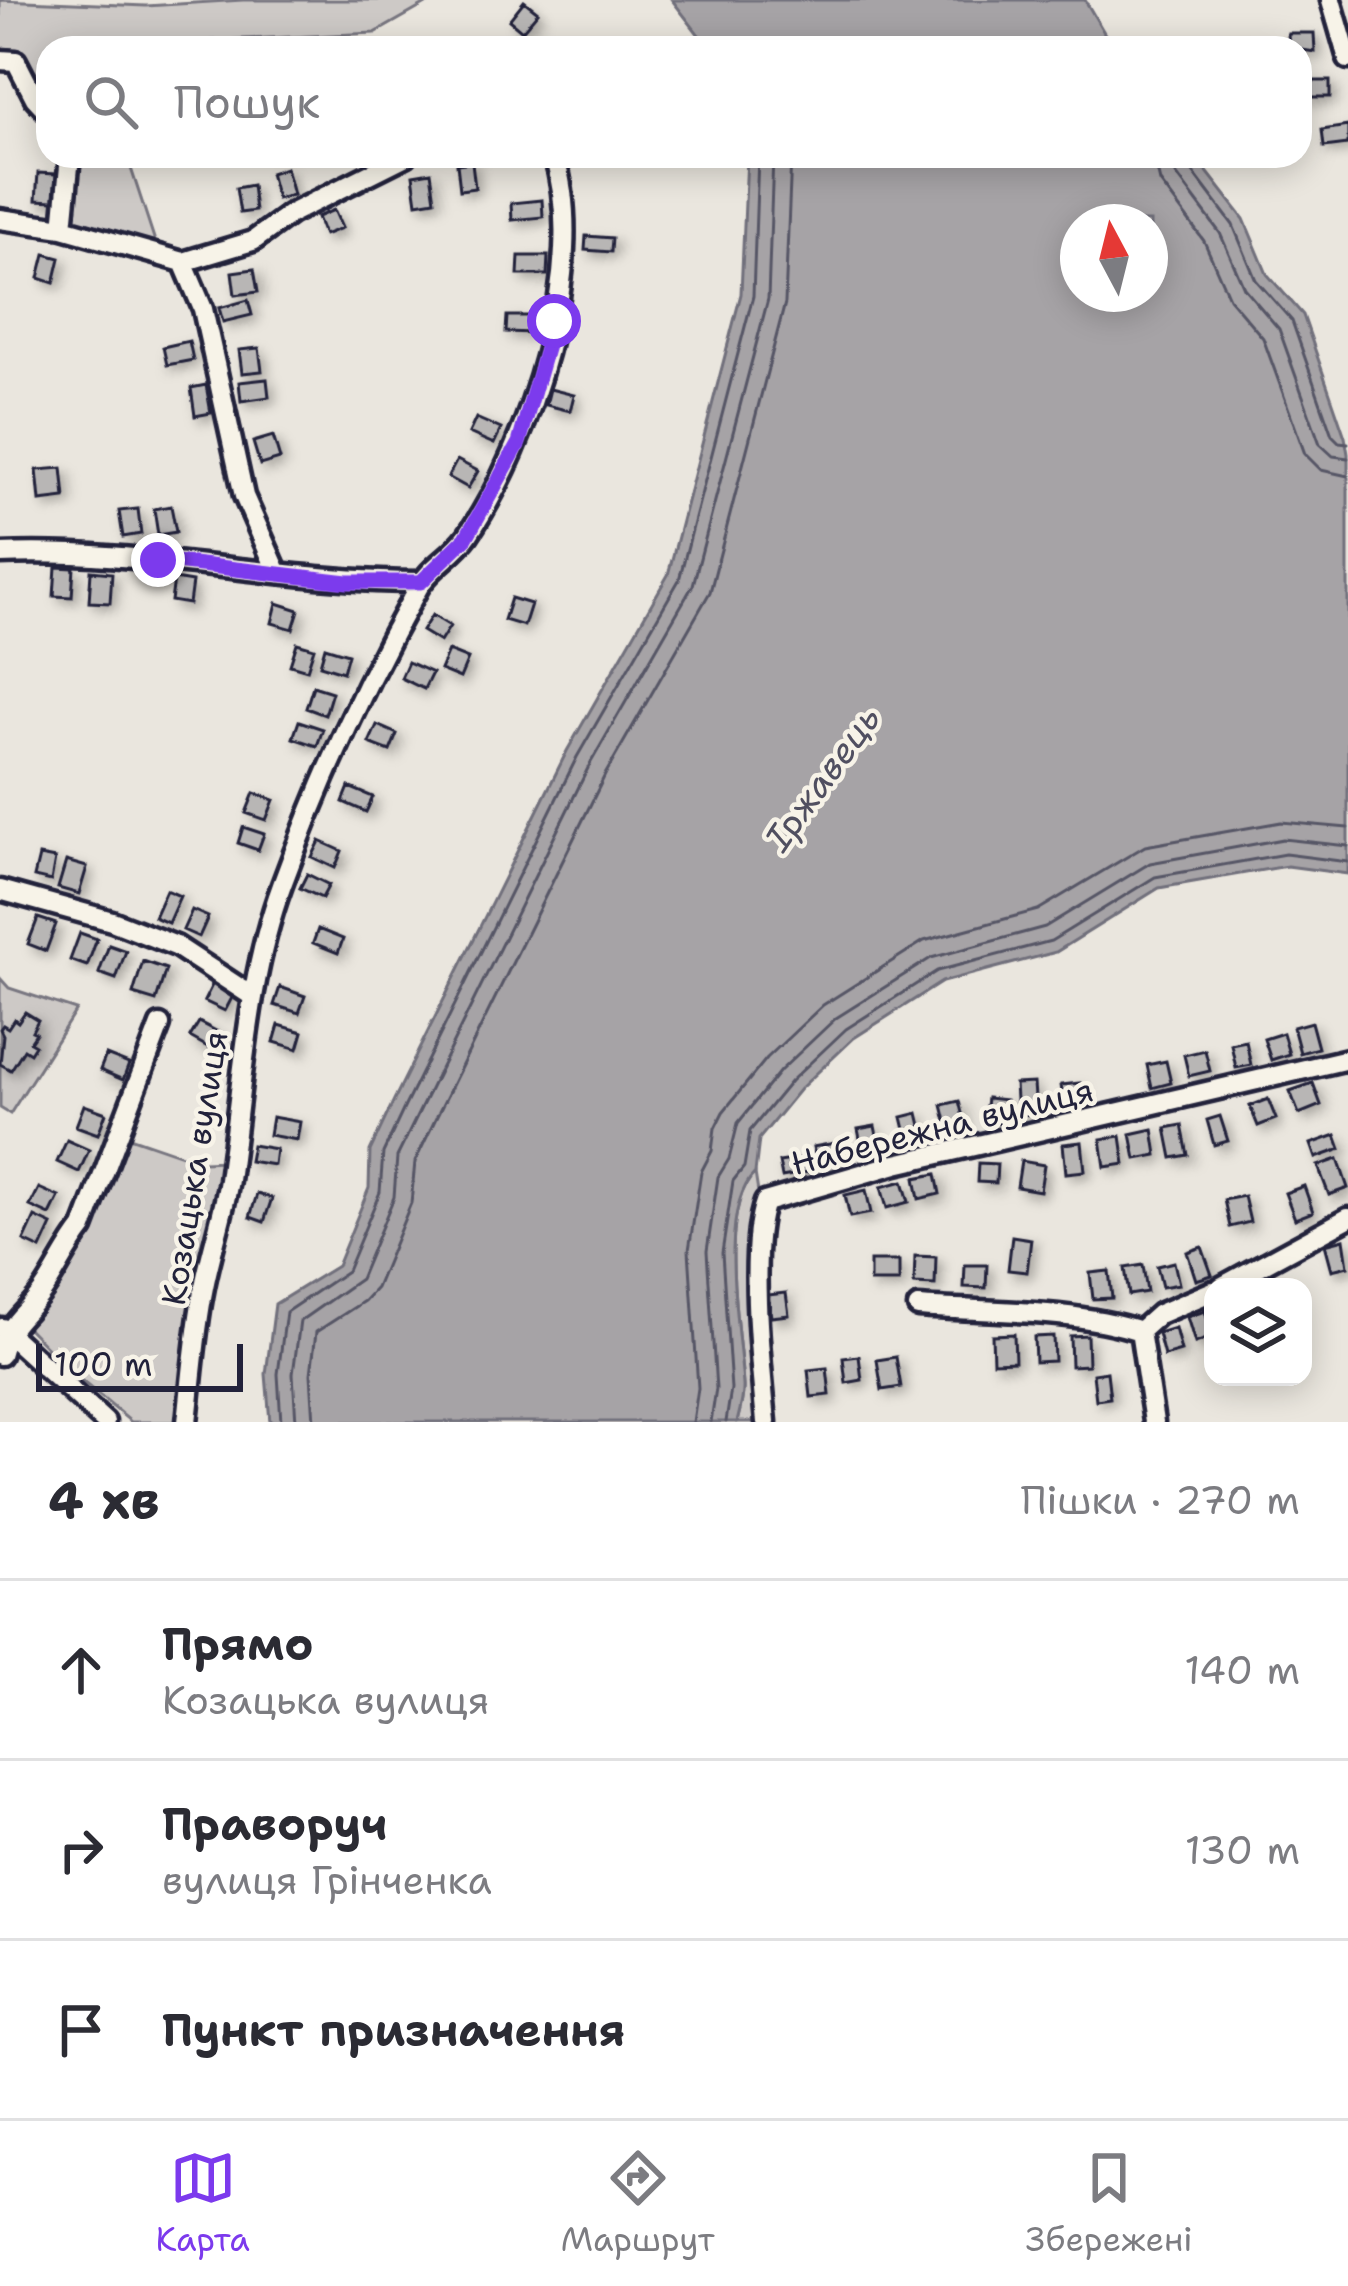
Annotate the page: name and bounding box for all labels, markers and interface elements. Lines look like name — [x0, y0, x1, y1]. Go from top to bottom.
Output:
search box — [36, 36, 1312, 168]
icon: search — [78, 69, 144, 135]
text: Пошук — [174, 72, 320, 132]
north arrow — [1060, 204, 1168, 312]
route start — [527, 294, 581, 348]
route end — [131, 533, 185, 587]
water label: Іржавець — [752, 696, 892, 862]
street label: Козацька вулиця — [151, 1028, 238, 1308]
street label: Набережна вулиця — [786, 1067, 1098, 1186]
map controls — [1204, 1278, 1312, 1386]
button: layers — [1204, 1278, 1312, 1386]
scale bar — [36, 1338, 243, 1391]
text: 100 m — [54, 1342, 153, 1387]
text: 4 хв — [48, 1466, 159, 1534]
text: Пішки · 270 m — [1021, 1474, 1300, 1526]
text: Прямо — [162, 1614, 313, 1674]
icon: ahead — [48, 1637, 114, 1703]
text: 140 m — [1184, 1644, 1300, 1696]
text: Козацька вулиця — [162, 1674, 489, 1726]
text: Праворуч — [162, 1794, 387, 1854]
icon: right — [48, 1817, 114, 1883]
text: 130 m — [1185, 1824, 1300, 1876]
text: вулиця Грінченка — [162, 1854, 492, 1906]
icon: arrive — [48, 1997, 114, 2063]
text: Пункт призначення — [162, 2000, 625, 2060]
tab: Карта — [155, 2145, 250, 2262]
tab: Маршрут — [561, 2145, 715, 2262]
tab: Збережені — [1026, 2145, 1193, 2262]

